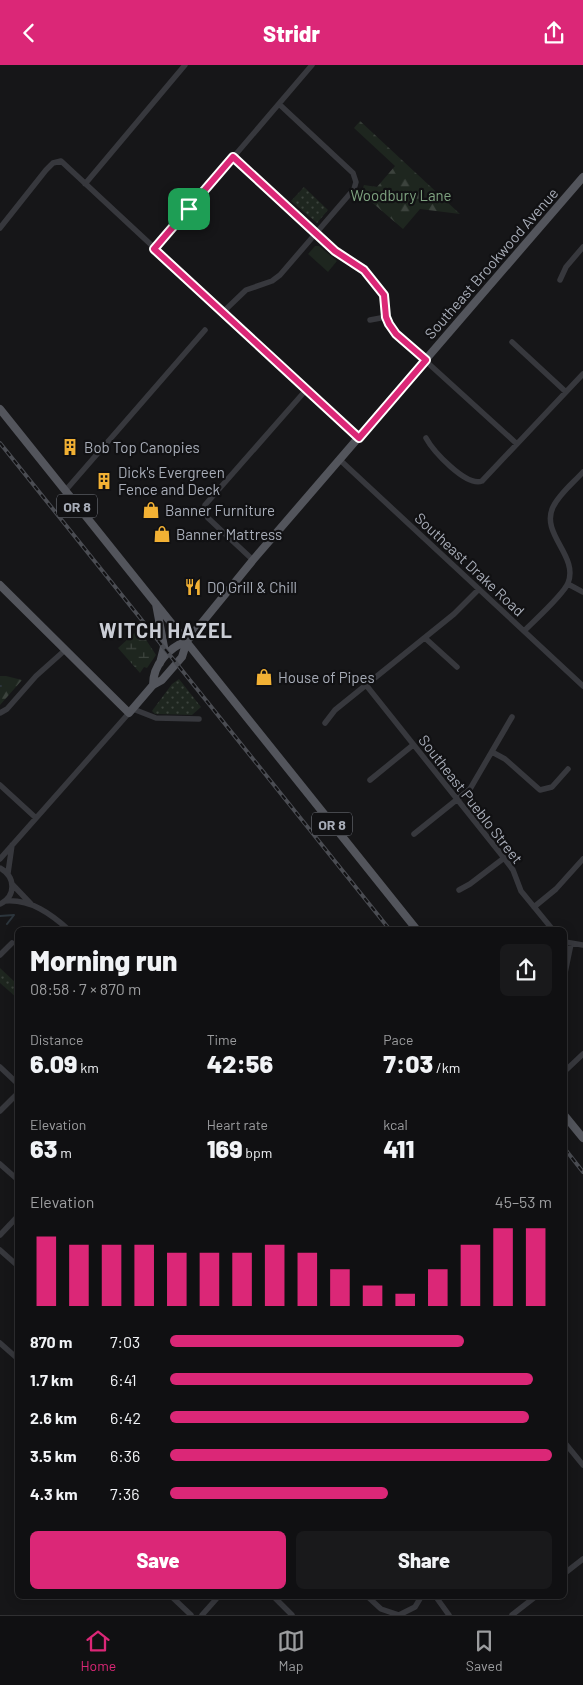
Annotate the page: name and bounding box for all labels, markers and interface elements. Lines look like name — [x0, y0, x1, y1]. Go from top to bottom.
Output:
icon: back — [15, 19, 43, 47]
icon: share — [540, 19, 568, 47]
text: Stridr — [263, 20, 320, 46]
street label: Southeast Brookwood Avenue — [421, 184, 561, 342]
park label: Woodbury Lane — [350, 186, 452, 204]
pin — [168, 188, 210, 230]
icon: arrive — [175, 195, 203, 223]
building icon: Bob Top Canopies — [60, 437, 80, 457]
place label: Bob Top Canopies — [84, 438, 200, 456]
place label: Dick's Evergreen Fence and Deck — [118, 463, 225, 498]
building icon: Dick's Evergreen Fence and Deck — [94, 471, 114, 491]
road number: OR 8 — [57, 495, 97, 517]
shop icon: Banner Furniture — [141, 500, 161, 520]
place label: Banner Furniture — [165, 501, 275, 519]
street label: Southeast Drake Road — [411, 509, 529, 619]
shop icon: Banner Mattress — [152, 524, 172, 544]
place label: Banner Mattress — [176, 525, 282, 543]
restaurant icon: DQ Grill & Chill — [183, 577, 203, 597]
place label: DQ Grill & Chill — [207, 578, 297, 596]
district label: WITCH HAZEL — [99, 618, 233, 642]
shop icon: House of Pipes — [254, 667, 274, 687]
place label: House of Pipes — [278, 668, 375, 686]
street label: Southeast Pueblo Street — [415, 731, 527, 867]
road number: OR 8 — [312, 813, 352, 836]
text: Morning run — [30, 943, 178, 977]
button: share — [500, 944, 552, 996]
text: 08:58 · 7 × 870 m — [30, 979, 141, 998]
text: Distance — [30, 1031, 83, 1048]
text: Time — [207, 1031, 237, 1048]
text: Pace — [383, 1031, 413, 1048]
text: 6.09 — [30, 1048, 77, 1078]
text: 42:56 — [207, 1048, 273, 1078]
text: 7:03 — [383, 1048, 433, 1078]
text: km — [77, 1059, 99, 1076]
text: /km — [433, 1059, 460, 1076]
text: Elevation — [30, 1116, 86, 1133]
text: Heart rate — [207, 1116, 268, 1133]
text: kcal — [383, 1116, 408, 1133]
text: 63 — [30, 1133, 57, 1163]
text: 169 — [207, 1133, 243, 1163]
text: 411 — [383, 1133, 414, 1163]
text: m — [57, 1144, 72, 1161]
text: bpm — [243, 1144, 272, 1161]
text: Elevation — [30, 1192, 94, 1211]
text: 45–53 m — [495, 1192, 552, 1211]
text: 870 m — [30, 1332, 72, 1351]
text: 7:03 — [110, 1332, 140, 1351]
text: 1.7 km — [30, 1370, 73, 1389]
text: 6:41 — [110, 1370, 137, 1389]
text: 2.6 km — [30, 1408, 77, 1427]
text: 6:42 — [110, 1408, 141, 1427]
text: 3.5 km — [30, 1446, 77, 1465]
text: 6:36 — [110, 1446, 140, 1465]
text: 4.3 km — [30, 1484, 78, 1503]
text: 7:36 — [110, 1484, 139, 1503]
button: Save — [30, 1531, 286, 1589]
button: Share — [296, 1531, 552, 1589]
tab: Home — [80, 1627, 116, 1674]
tab: Map — [277, 1627, 305, 1674]
tab: Saved — [466, 1627, 503, 1674]

